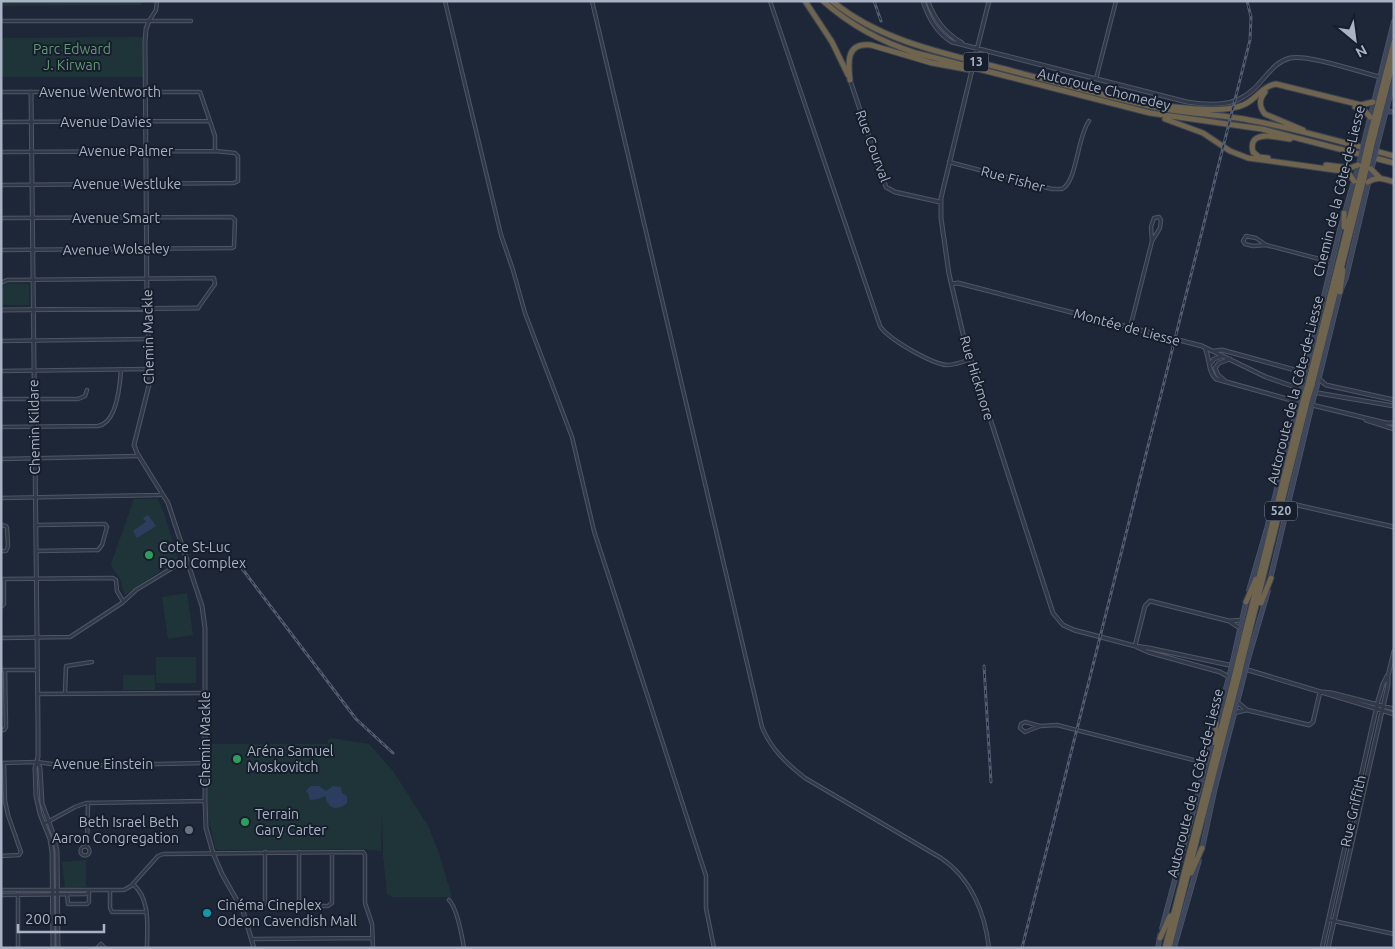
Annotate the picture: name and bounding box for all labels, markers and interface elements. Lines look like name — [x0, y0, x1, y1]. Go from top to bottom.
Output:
north arrow — [1330, 15, 1380, 65]
park label: Parc Edward J. Kirwan — [33, 41, 111, 73]
text: N — [1353, 42, 1370, 61]
road number: 13 — [964, 52, 988, 72]
street label: Autoroute Chomedey — [1036, 65, 1172, 113]
street label: Avenue Wentworth — [39, 84, 161, 100]
street label: Chemin de la Côte-de-Liesse — [1310, 104, 1368, 278]
street label: Rue Courval — [853, 108, 894, 185]
street label: Avenue Davies — [60, 114, 152, 130]
street label: Avenue Palmer — [79, 143, 174, 159]
street label: Rue Fisher — [979, 163, 1047, 195]
street label: Avenue Westluke — [73, 176, 181, 192]
street label: Avenue Smart — [72, 210, 160, 226]
street label: Avenue Wolseley — [62, 240, 170, 258]
street label: Chemin Mackle — [139, 289, 157, 385]
street label: Autoroute de la Côte-de-Liesse — [1264, 294, 1326, 486]
street label: Montée de Liesse — [1072, 305, 1182, 349]
street label: Rue Hickmore — [957, 334, 997, 422]
street label: Chemin Kildare — [25, 379, 43, 475]
road number: 520 — [1265, 502, 1297, 520]
place label: Cote St-Luc Pool Complex — [159, 539, 246, 571]
marker: Cote St-Luc Pool Complex — [143, 549, 155, 561]
street label: Autoroute de la Côte-de-Liesse — [1164, 687, 1226, 879]
street label: Chemin Mackle — [197, 691, 213, 787]
place label: Aréna Samuel Moskovitch — [247, 743, 334, 775]
marker: Aréna Samuel Moskovitch — [231, 753, 243, 765]
street label: Avenue Einstein — [53, 756, 153, 772]
street label: Rue Griffith — [1337, 774, 1369, 848]
place label: Terrain Gary Carter — [255, 806, 327, 838]
place label: Beth Israel Beth Aaron Congregation — [52, 814, 179, 846]
marker: Terrain Gary Carter — [239, 816, 251, 828]
marker: Beth Israel Beth Aaron Congregation — [183, 824, 195, 836]
place label: Cinéma Cineplex Odeon Cavendish Mall — [217, 897, 357, 929]
scale bar — [18, 902, 104, 934]
marker: Cinéma Cineplex Odeon Cavendish Mall — [201, 907, 213, 919]
text: 200 m — [25, 910, 67, 927]

